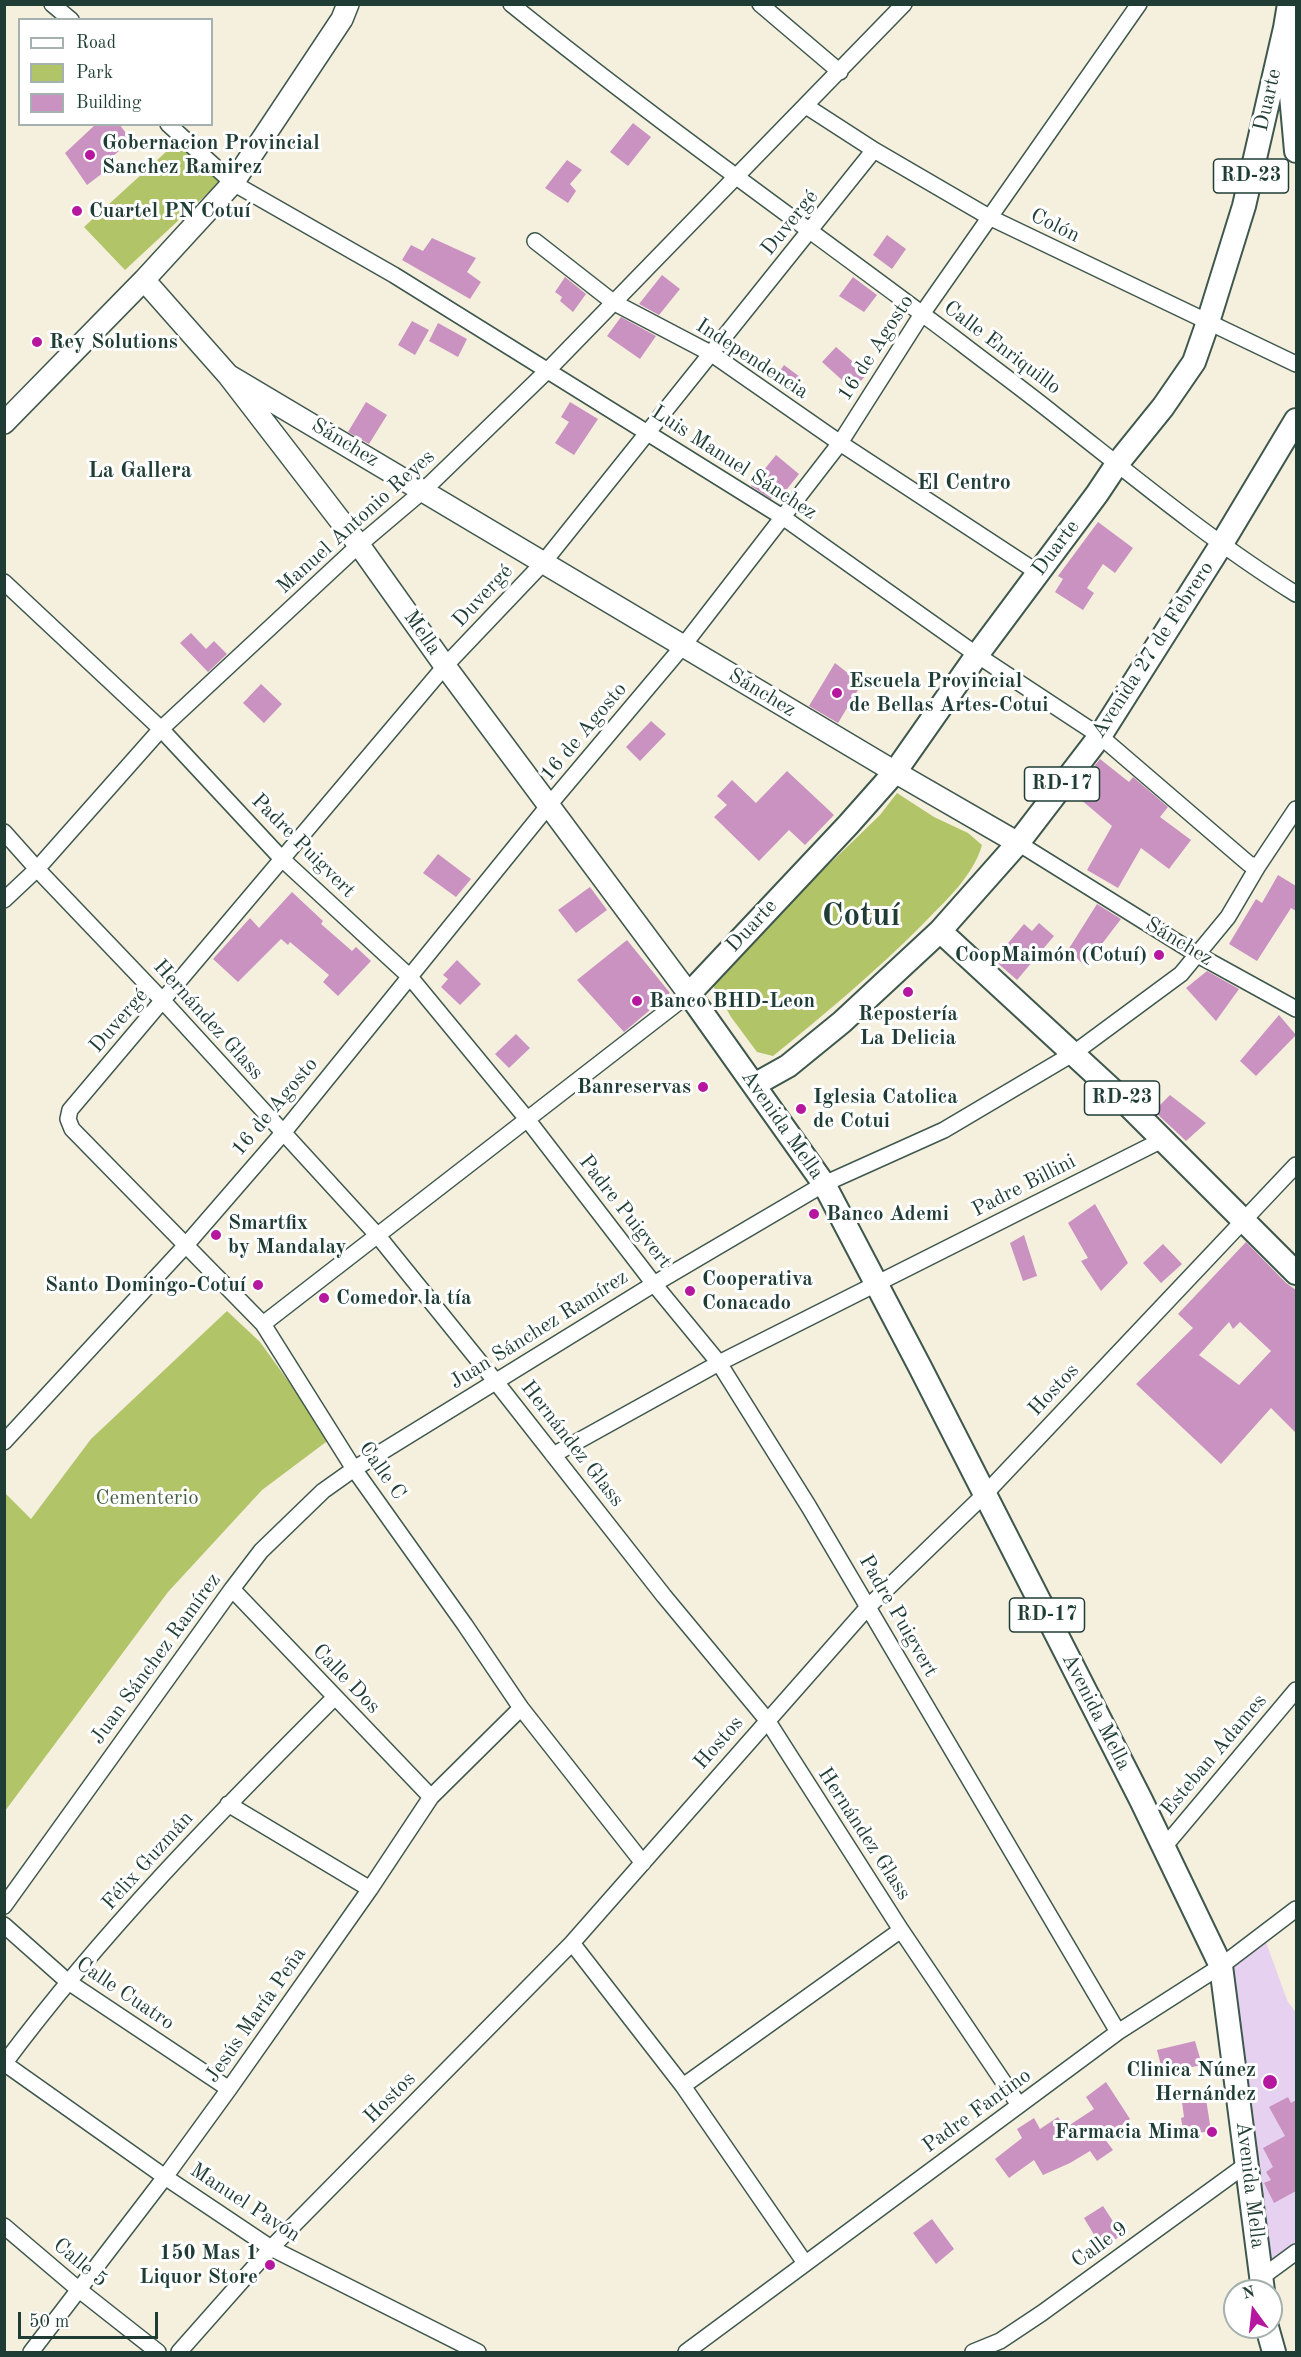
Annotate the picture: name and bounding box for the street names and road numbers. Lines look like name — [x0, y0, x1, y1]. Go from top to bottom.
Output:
street label: Duarte — [1249, 66, 1287, 134]
road number: RD-23 — [1214, 159, 1288, 193]
street label: Duvergé — [756, 185, 824, 261]
street label: Colón — [1026, 203, 1084, 249]
street label: 16 de Agosto — [832, 290, 920, 406]
street label: Calle Enriquillo — [938, 296, 1066, 400]
street label: Independencia — [691, 313, 813, 405]
street label: Luis Manuel Sánchez — [647, 400, 821, 526]
street label: Sánchez — [307, 413, 383, 473]
street label: Manuel Antonio Reyes — [272, 444, 440, 600]
street label: Duarte — [1027, 515, 1085, 581]
street label: Avenida 27 de Febrero — [1086, 557, 1220, 743]
street label: Duvergé — [448, 559, 518, 633]
street label: Mella — [398, 606, 446, 660]
street label: Sánchez — [724, 663, 800, 723]
street label: 16 de Agosto — [535, 677, 633, 787]
road number: RD-17 — [1024, 767, 1100, 801]
street label: Padre Puigvert — [246, 789, 360, 903]
street label: Duarte — [721, 894, 783, 958]
street label: Sánchez — [1141, 912, 1217, 972]
street label: Hernández Glass — [147, 955, 269, 1085]
street label: Duvergé — [84, 984, 154, 1058]
street label: 16 de Agosto — [226, 1052, 324, 1162]
street label: Avenida Mella — [735, 1065, 829, 1185]
road number: RD-23 — [1084, 1081, 1160, 1115]
street label: Padre Billini — [968, 1149, 1080, 1223]
street label: Padre Puigvert — [573, 1150, 677, 1274]
street label: Juan Sánchez Ramírez — [445, 1265, 633, 1395]
street label: Hostos — [1023, 1358, 1085, 1422]
street label: Hernández Glass — [515, 1376, 629, 1512]
street label: Calle C — [353, 1437, 411, 1505]
street label: Padre Puigvert — [853, 1550, 943, 1682]
street label: Juan Sánchez Ramírez — [85, 1568, 227, 1750]
road number: RD-17 — [1010, 1598, 1084, 1632]
street label: Calle Dos — [307, 1639, 385, 1719]
street label: Avenida Mella — [1056, 1649, 1136, 1775]
street label: Esteban Adames — [1156, 1689, 1272, 1821]
street label: Hostos — [689, 1711, 749, 1775]
street label: Hernández Glass — [812, 1763, 916, 1905]
street label: Félix Guzmán — [97, 1806, 199, 1916]
street label: Jesús María Peña — [200, 1942, 312, 2088]
street label: Calle Cuatro — [71, 1952, 179, 2036]
street label: Padre Fantino — [918, 2063, 1036, 2159]
street label: Hostos — [359, 2067, 421, 2129]
street label: Avenida Mella — [1230, 2120, 1270, 2250]
street label: Manuel Pavón — [185, 2158, 305, 2248]
street label: Calle 9 — [1067, 2216, 1133, 2274]
street label: Calle 5 — [48, 2233, 112, 2293]

